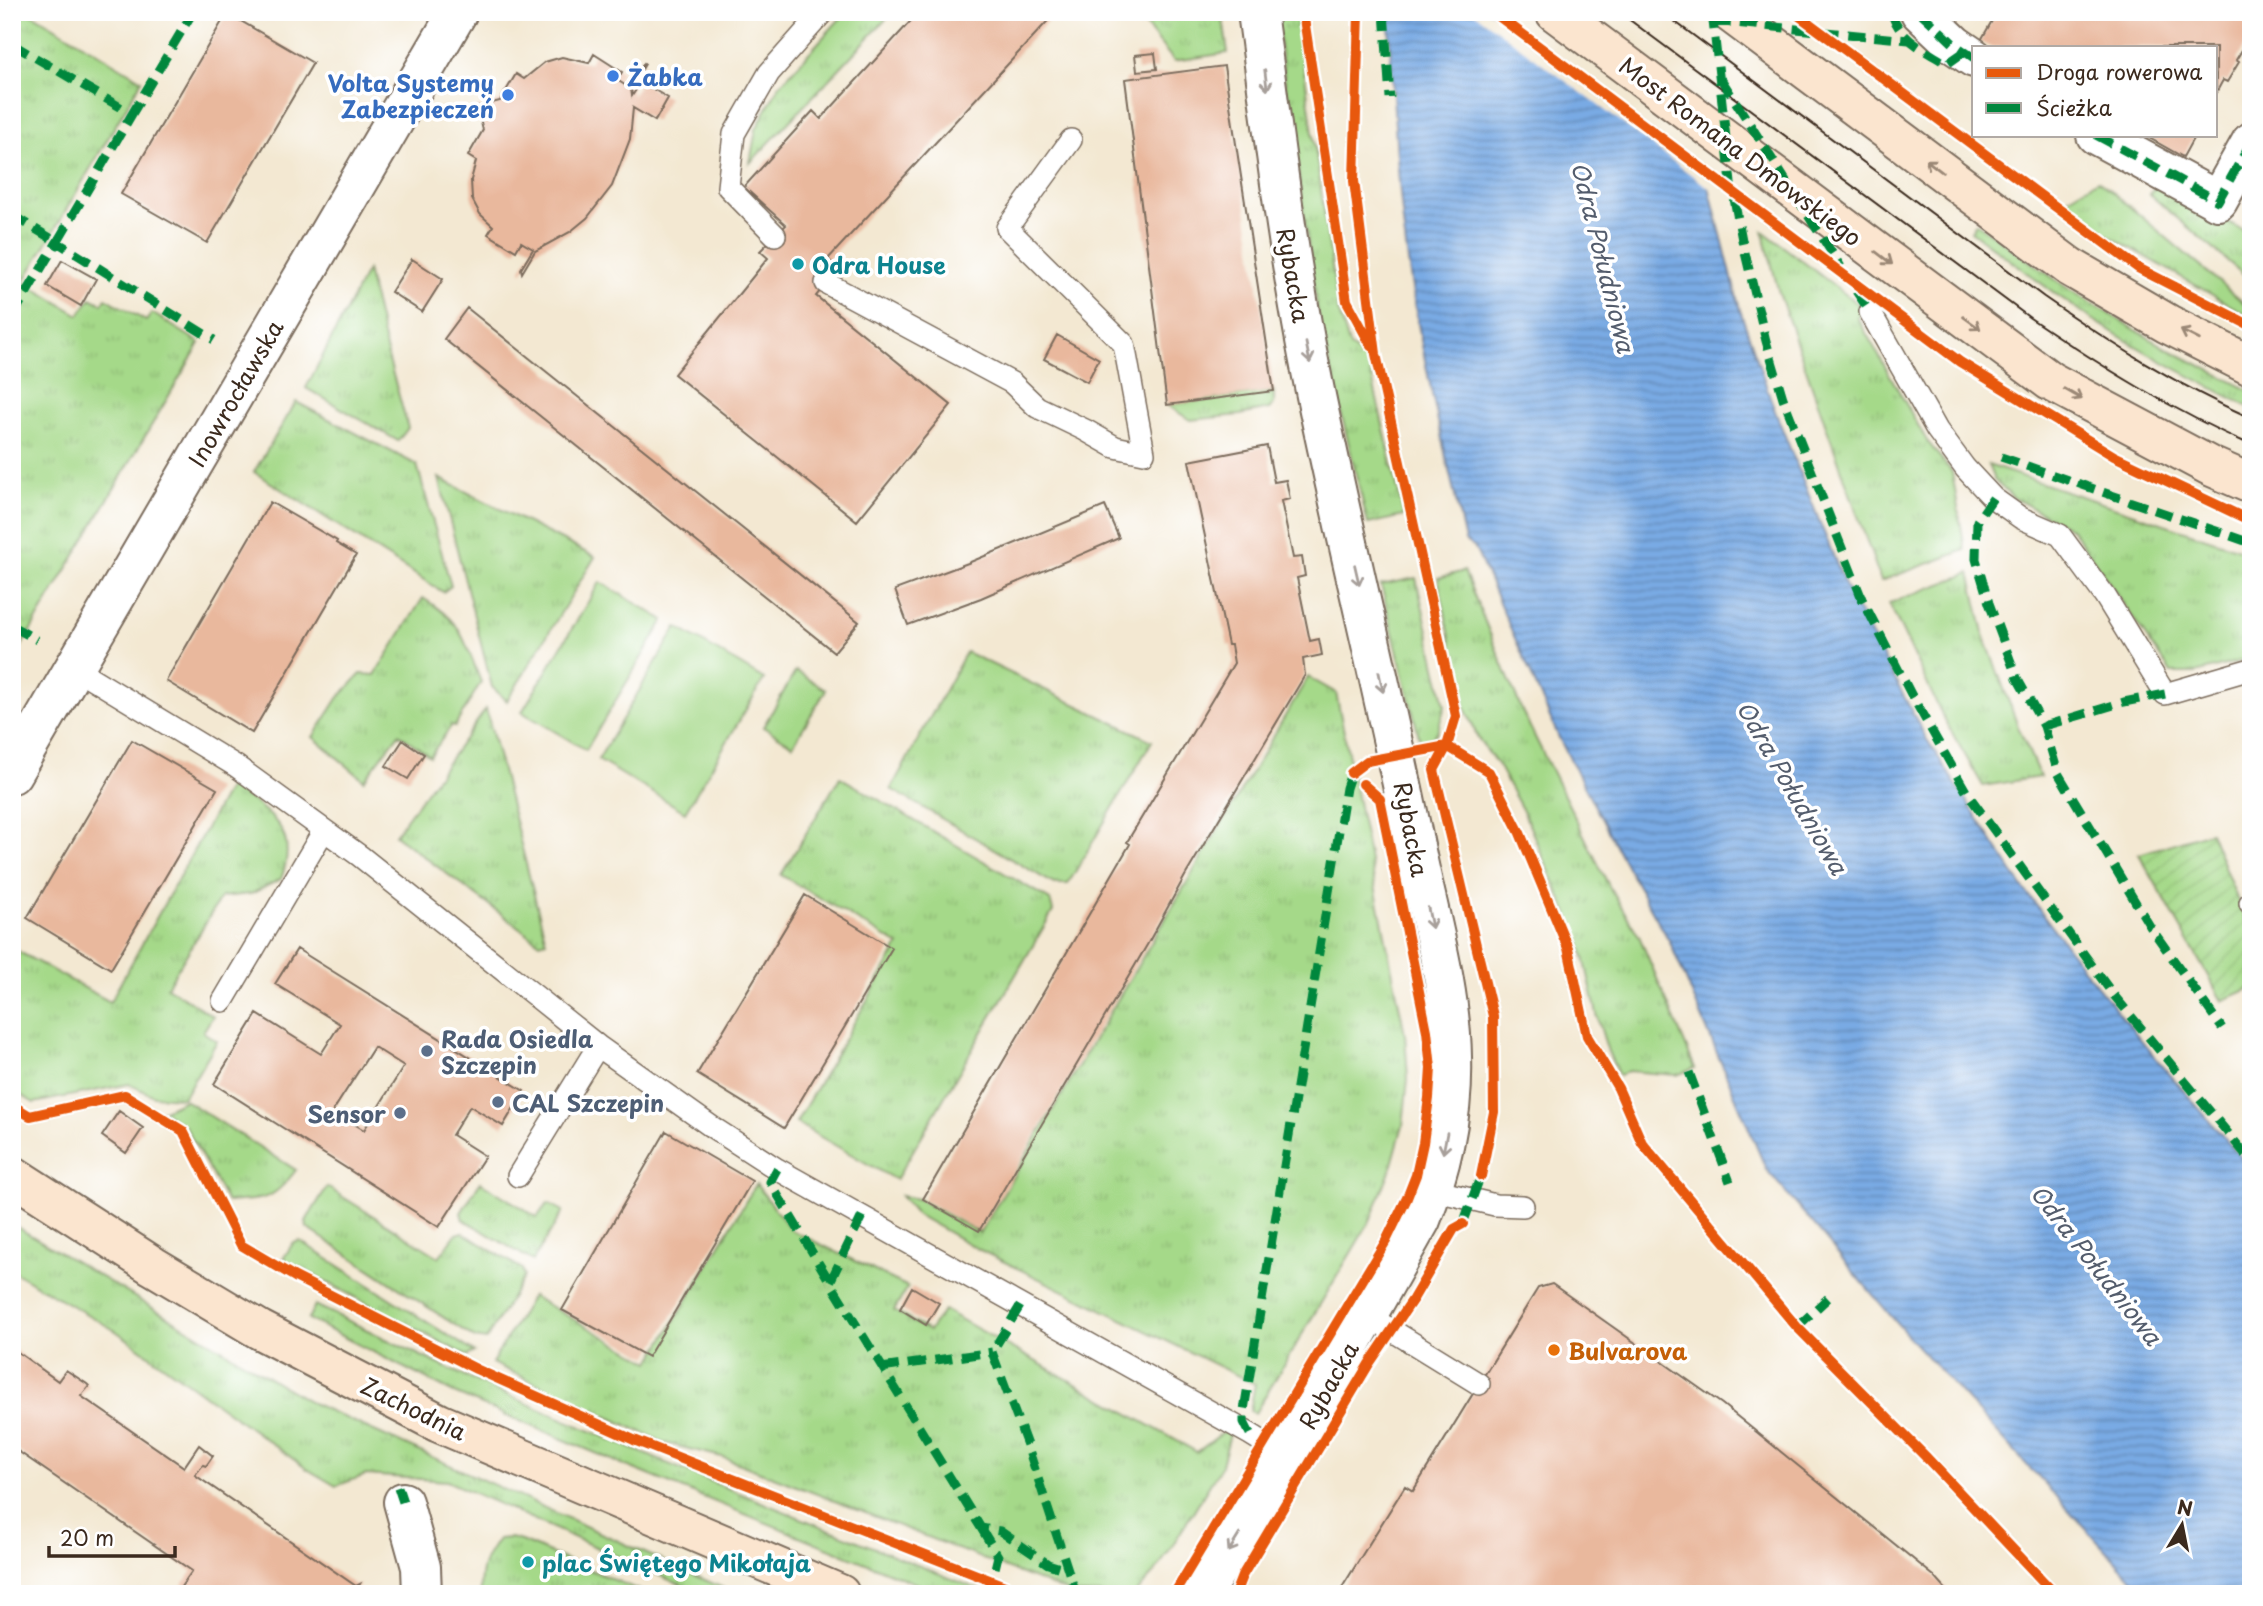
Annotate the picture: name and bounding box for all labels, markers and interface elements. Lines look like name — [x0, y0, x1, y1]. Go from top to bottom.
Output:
legend — [1972, 46, 2218, 136]
street label: Most Romana Dmowskiego — [1612, 48, 1870, 254]
text: Droga rowerowa — [2036, 55, 2202, 87]
place label: Żabka — [627, 59, 703, 94]
place label: Volta Systemy Zabezpieczeń — [328, 65, 494, 126]
marker: Żabka — [605, 68, 621, 84]
one-way arrow — [1260, 68, 1273, 91]
marker: Volta Systemy Zabezpieczeń — [500, 87, 516, 103]
text: Ścieżka — [2036, 91, 2112, 123]
water label: Odra Południowa — [1563, 158, 1645, 357]
one-way arrow — [1925, 158, 1944, 173]
street label: Rybacka — [1268, 225, 1320, 326]
place label: Odra House — [812, 247, 946, 282]
one-way arrow — [1874, 251, 1893, 266]
marker: Odra House — [790, 256, 806, 272]
street label: Inowrocławska — [179, 312, 292, 473]
one-way arrow — [1962, 316, 1981, 330]
one-way arrow — [2180, 328, 2201, 342]
one-way arrow — [1301, 341, 1315, 364]
one-way arrow — [2063, 387, 2083, 401]
one-way arrow — [1351, 563, 1364, 586]
one-way arrow — [1374, 670, 1388, 693]
water label: Odra Południowa — [1729, 693, 1858, 882]
street label: Rybacka — [1386, 779, 1438, 880]
one-way arrow — [1423, 906, 1437, 929]
place label: Rada Osiedla Szczepin — [441, 1021, 594, 1082]
marker: Rada Osiedla Szczepin — [419, 1043, 435, 1059]
place label: CAL Szczepin — [512, 1085, 664, 1120]
marker: CAL Szczepin — [490, 1094, 506, 1110]
place label: Sensor — [307, 1096, 386, 1131]
marker: Sensor — [392, 1105, 408, 1121]
one-way arrow — [1438, 1131, 1451, 1154]
water label: Odra Południowa — [2023, 1176, 2172, 1353]
place label: Bulvarova — [1568, 1333, 1688, 1368]
street label: Rybacka — [1289, 1334, 1367, 1435]
marker: Bulvarova — [1546, 1342, 1562, 1358]
street label: Zachodnia — [355, 1367, 473, 1449]
north arrow — [2148, 1490, 2218, 1560]
text: N — [2175, 1492, 2195, 1522]
scale bar — [49, 1515, 175, 1559]
text: 20 m — [60, 1521, 114, 1553]
one-way arrow — [1226, 1532, 1240, 1552]
place label: plac Świętego Mikołaja — [542, 1545, 811, 1580]
marker: plac Świętego Mikołaja — [520, 1554, 536, 1570]

